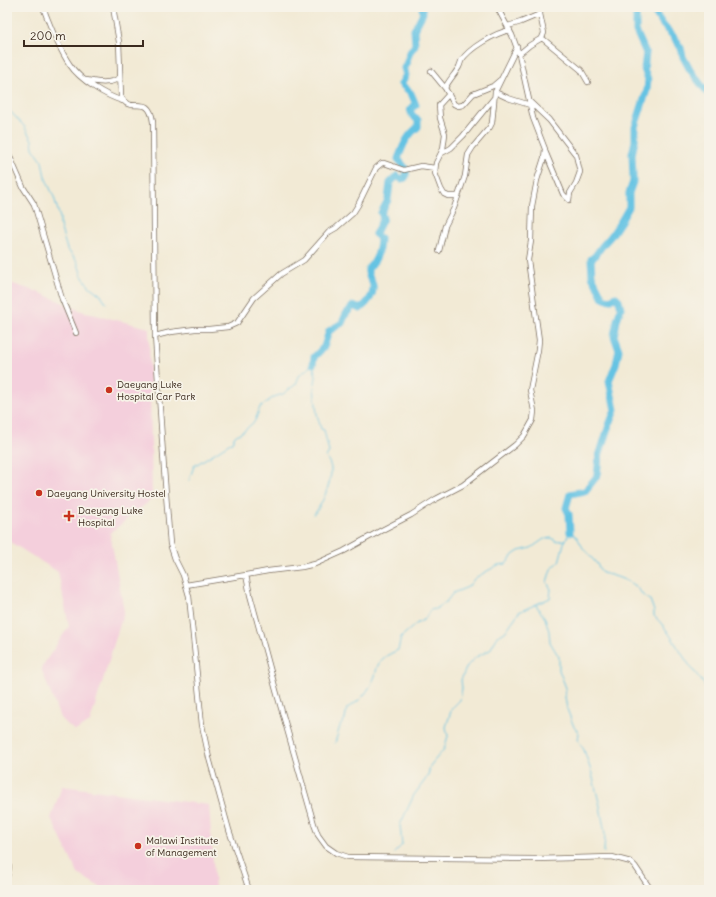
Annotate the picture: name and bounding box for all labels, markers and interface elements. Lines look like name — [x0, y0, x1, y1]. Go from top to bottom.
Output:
scale bar — [24, 22, 143, 48]
text: 200 m — [30, 28, 66, 43]
place label: Daeyang Luke Hospital Car Park — [117, 378, 195, 403]
marker: Daeyang Luke Hospital Car Park — [104, 385, 114, 395]
place label: Daeyang University Hostel — [47, 487, 166, 500]
marker: Daeyang University Hostel — [34, 488, 44, 498]
place label: Daeyang Luke Hospital — [78, 504, 143, 529]
marker: Daeyang Luke Hospital — [63, 510, 75, 522]
place label: Malawi Institute of Management — [146, 834, 218, 859]
marker: Malawi Institute of Management — [133, 841, 143, 851]

